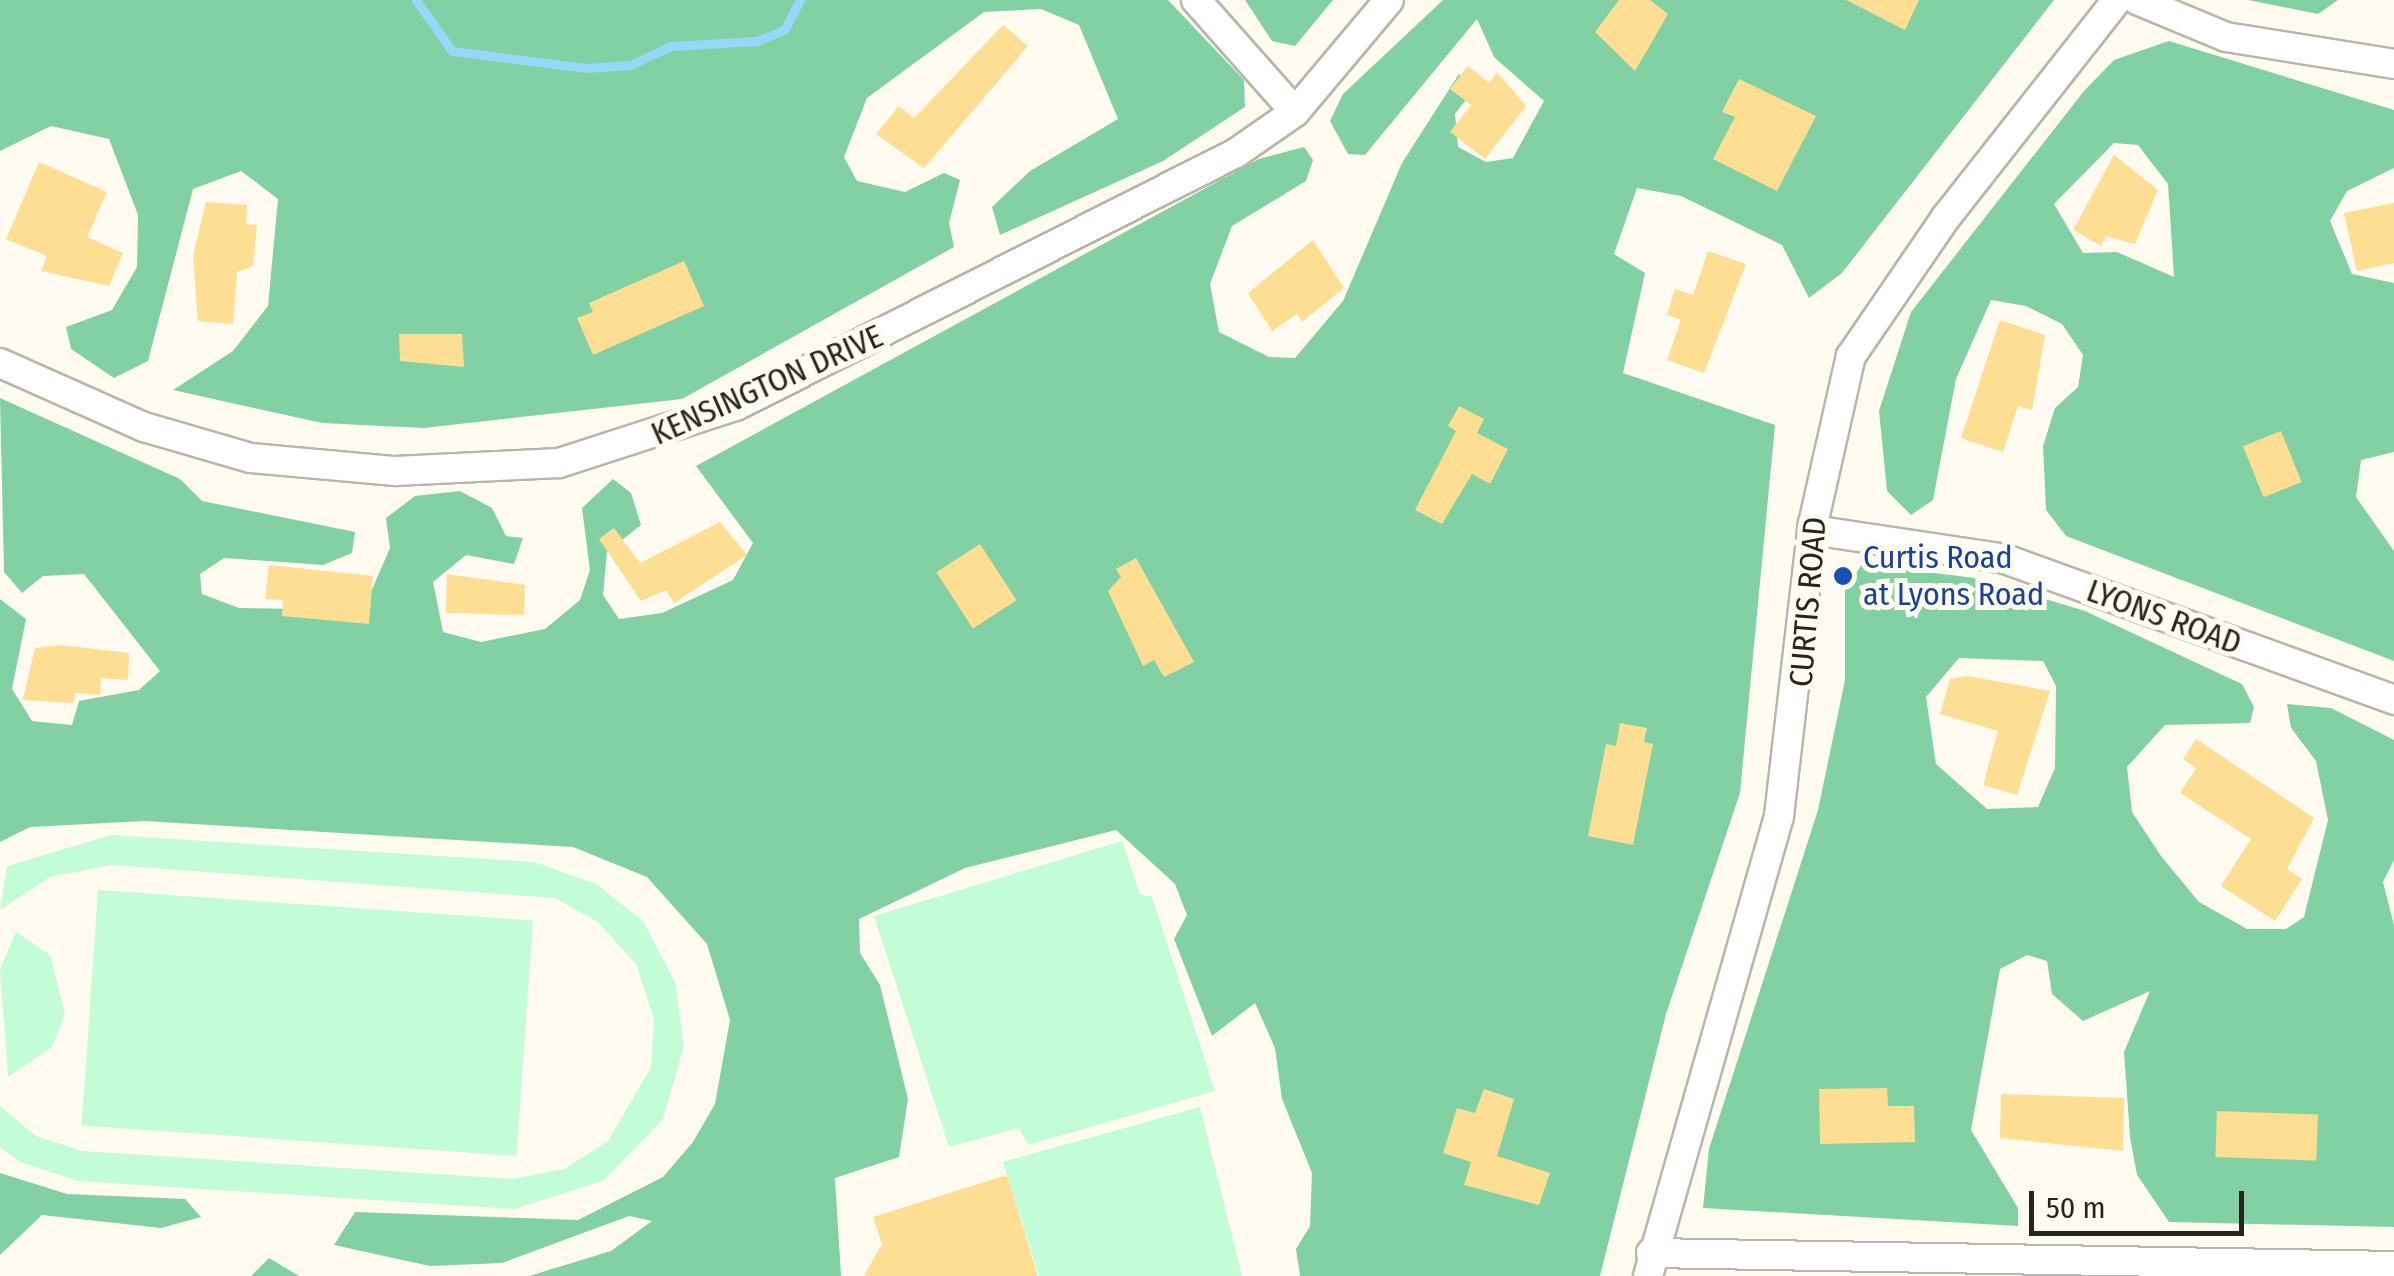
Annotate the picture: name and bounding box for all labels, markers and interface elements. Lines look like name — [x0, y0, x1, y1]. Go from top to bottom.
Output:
street label: KENSINGTON DRIVE — [645, 317, 889, 453]
street label: CURTIS ROAD — [1781, 515, 1835, 689]
place label: Curtis Road at Lyons Road — [1863, 539, 2044, 614]
marker: Curtis Road at Lyons Road — [1832, 565, 1854, 587]
street label: LYONS ROAD — [2082, 571, 2246, 663]
scale bar — [2034, 1171, 2249, 1233]
text: 50 m — [2046, 1190, 2106, 1226]

